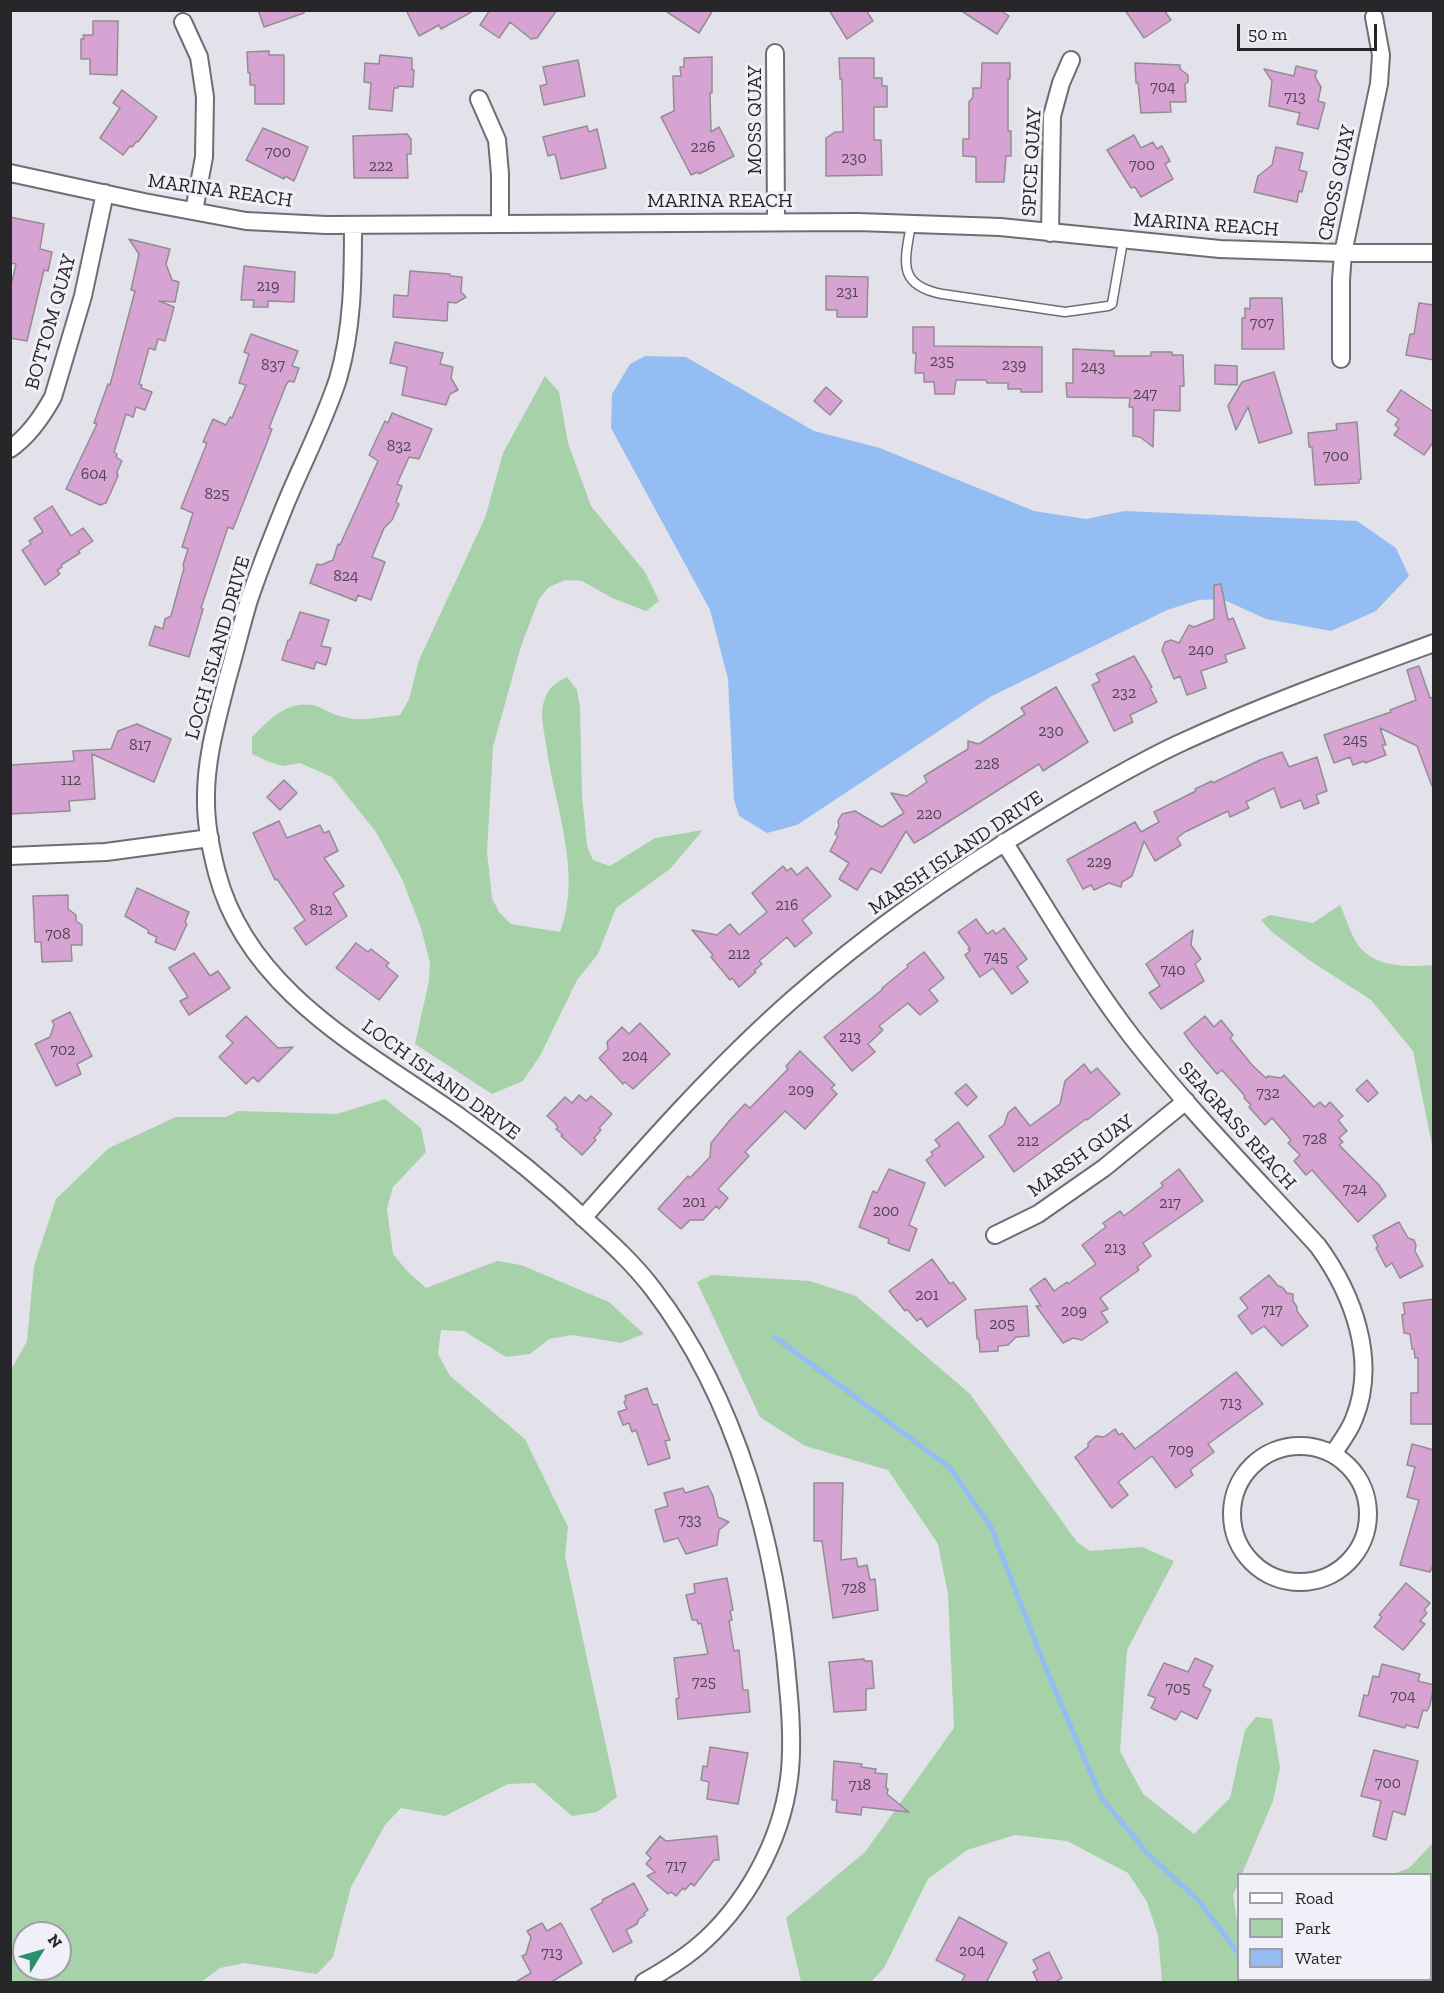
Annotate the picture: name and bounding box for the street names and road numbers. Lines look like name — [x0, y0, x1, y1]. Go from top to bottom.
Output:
street label: MOSS QUAY — [743, 65, 767, 175]
street label: SPICE QUAY — [1017, 107, 1047, 217]
street label: CROSS QUAY — [1313, 123, 1361, 243]
street label: MARINA REACH — [146, 169, 294, 213]
street label: MARINA REACH — [647, 189, 793, 213]
street label: MARINA REACH — [1132, 208, 1280, 242]
street label: BOTTOM QUAY — [20, 252, 82, 392]
street label: LOCH ISLAND DRIVE — [180, 553, 256, 743]
street label: MARSH ISLAND DRIVE — [864, 786, 1048, 920]
street label: LOCH ISLAND DRIVE — [357, 1015, 525, 1145]
street label: SEAGRASS REACH — [1173, 1057, 1301, 1195]
street label: MARSH QUAY — [1023, 1110, 1139, 1202]

